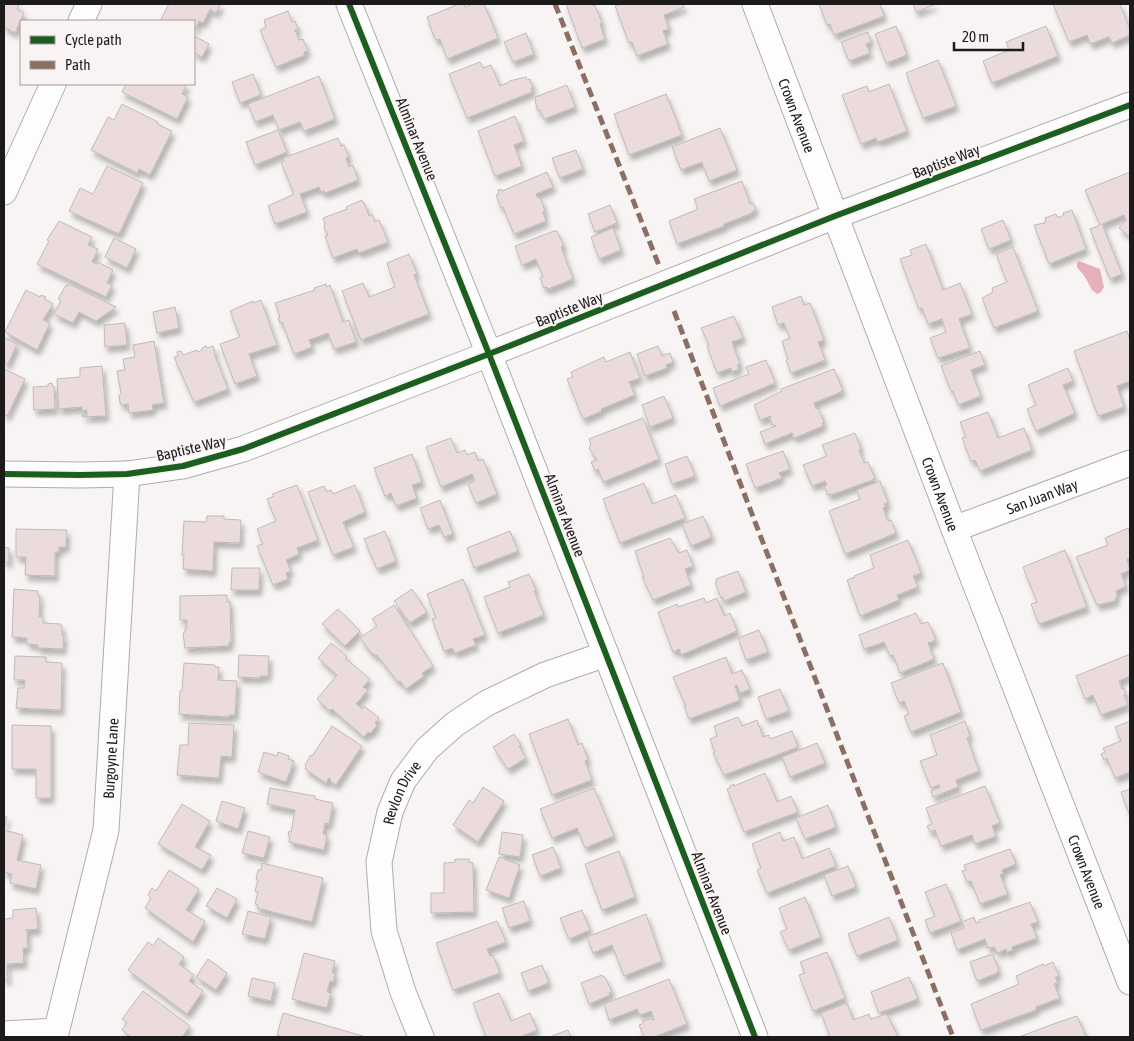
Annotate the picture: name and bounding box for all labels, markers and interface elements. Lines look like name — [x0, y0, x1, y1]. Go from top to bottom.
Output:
legend — [20, 20, 195, 85]
scale bar — [954, 20, 1023, 52]
text: 20 m — [962, 28, 989, 45]
text: Cycle path — [65, 31, 122, 48]
text: Path — [65, 56, 91, 73]
street label: Crown Avenue — [775, 76, 819, 155]
street label: Alminar Avenue — [393, 95, 441, 183]
street label: Baptiste Way — [910, 140, 982, 182]
street label: Baptiste Way — [533, 288, 605, 330]
street label: Baptiste Way — [155, 432, 227, 464]
street label: Crown Avenue — [919, 455, 963, 534]
street label: Alminar Avenue — [541, 471, 589, 559]
street label: San Juan Way — [1004, 475, 1080, 517]
street label: Burgoyne Lane — [99, 717, 121, 799]
street label: Revlon Drive — [379, 757, 424, 826]
street label: Crown Avenue — [1065, 832, 1109, 911]
street label: Alminar Avenue — [688, 849, 736, 937]

